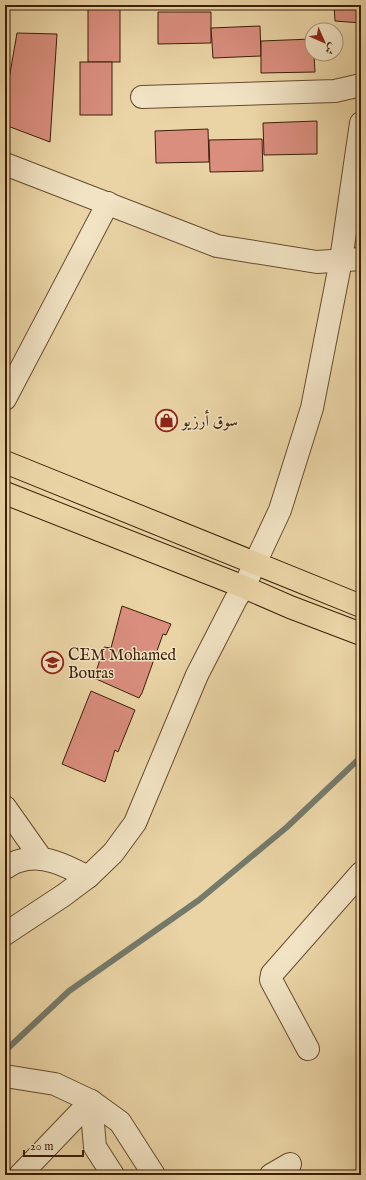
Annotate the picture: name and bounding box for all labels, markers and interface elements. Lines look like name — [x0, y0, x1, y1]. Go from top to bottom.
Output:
north arrow — [304, 22, 344, 62]
text: ش — [321, 40, 339, 57]
shop icon: سوق أرزيو — [154, 407, 180, 433]
place label: سوق أرزيو — [180, 409, 238, 432]
place label: CEM Mohamed Bouras — [68, 646, 177, 684]
school or university icon: CEM Mohamed Bouras — [39, 650, 65, 676]
scale bar — [24, 1132, 83, 1158]
text: 20 m — [30, 1139, 53, 1154]

